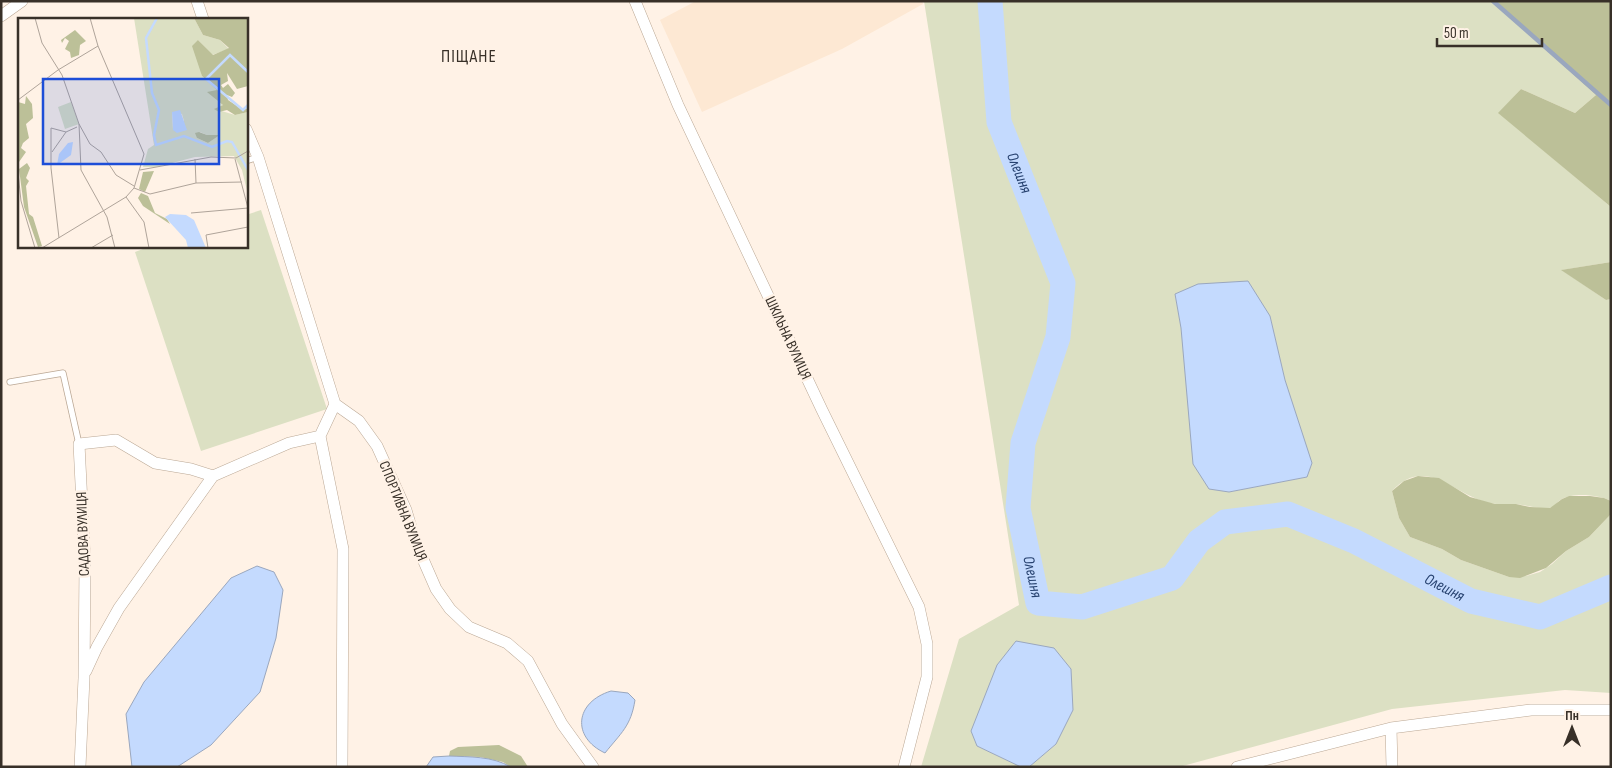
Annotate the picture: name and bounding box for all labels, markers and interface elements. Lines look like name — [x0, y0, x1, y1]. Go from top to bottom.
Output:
scale bar — [1437, 15, 1542, 47]
inset map — [18, 18, 248, 248]
text: 50 m — [1444, 24, 1469, 43]
district label: ПІЩАНЕ — [441, 46, 497, 67]
water label: Олешня — [1003, 150, 1036, 197]
street label: ШКІЛЬНА ВУЛИЦЯ — [760, 293, 816, 383]
street label: СПОРТИВНА ВУЛИЦЯ — [374, 458, 432, 564]
street label: САДОВА ВУЛИЦЯ — [72, 491, 94, 577]
water label: Олешня — [1019, 554, 1046, 600]
water label: Олешня — [1421, 569, 1468, 606]
north arrow — [1547, 703, 1597, 753]
text: Пн — [1565, 707, 1579, 724]

